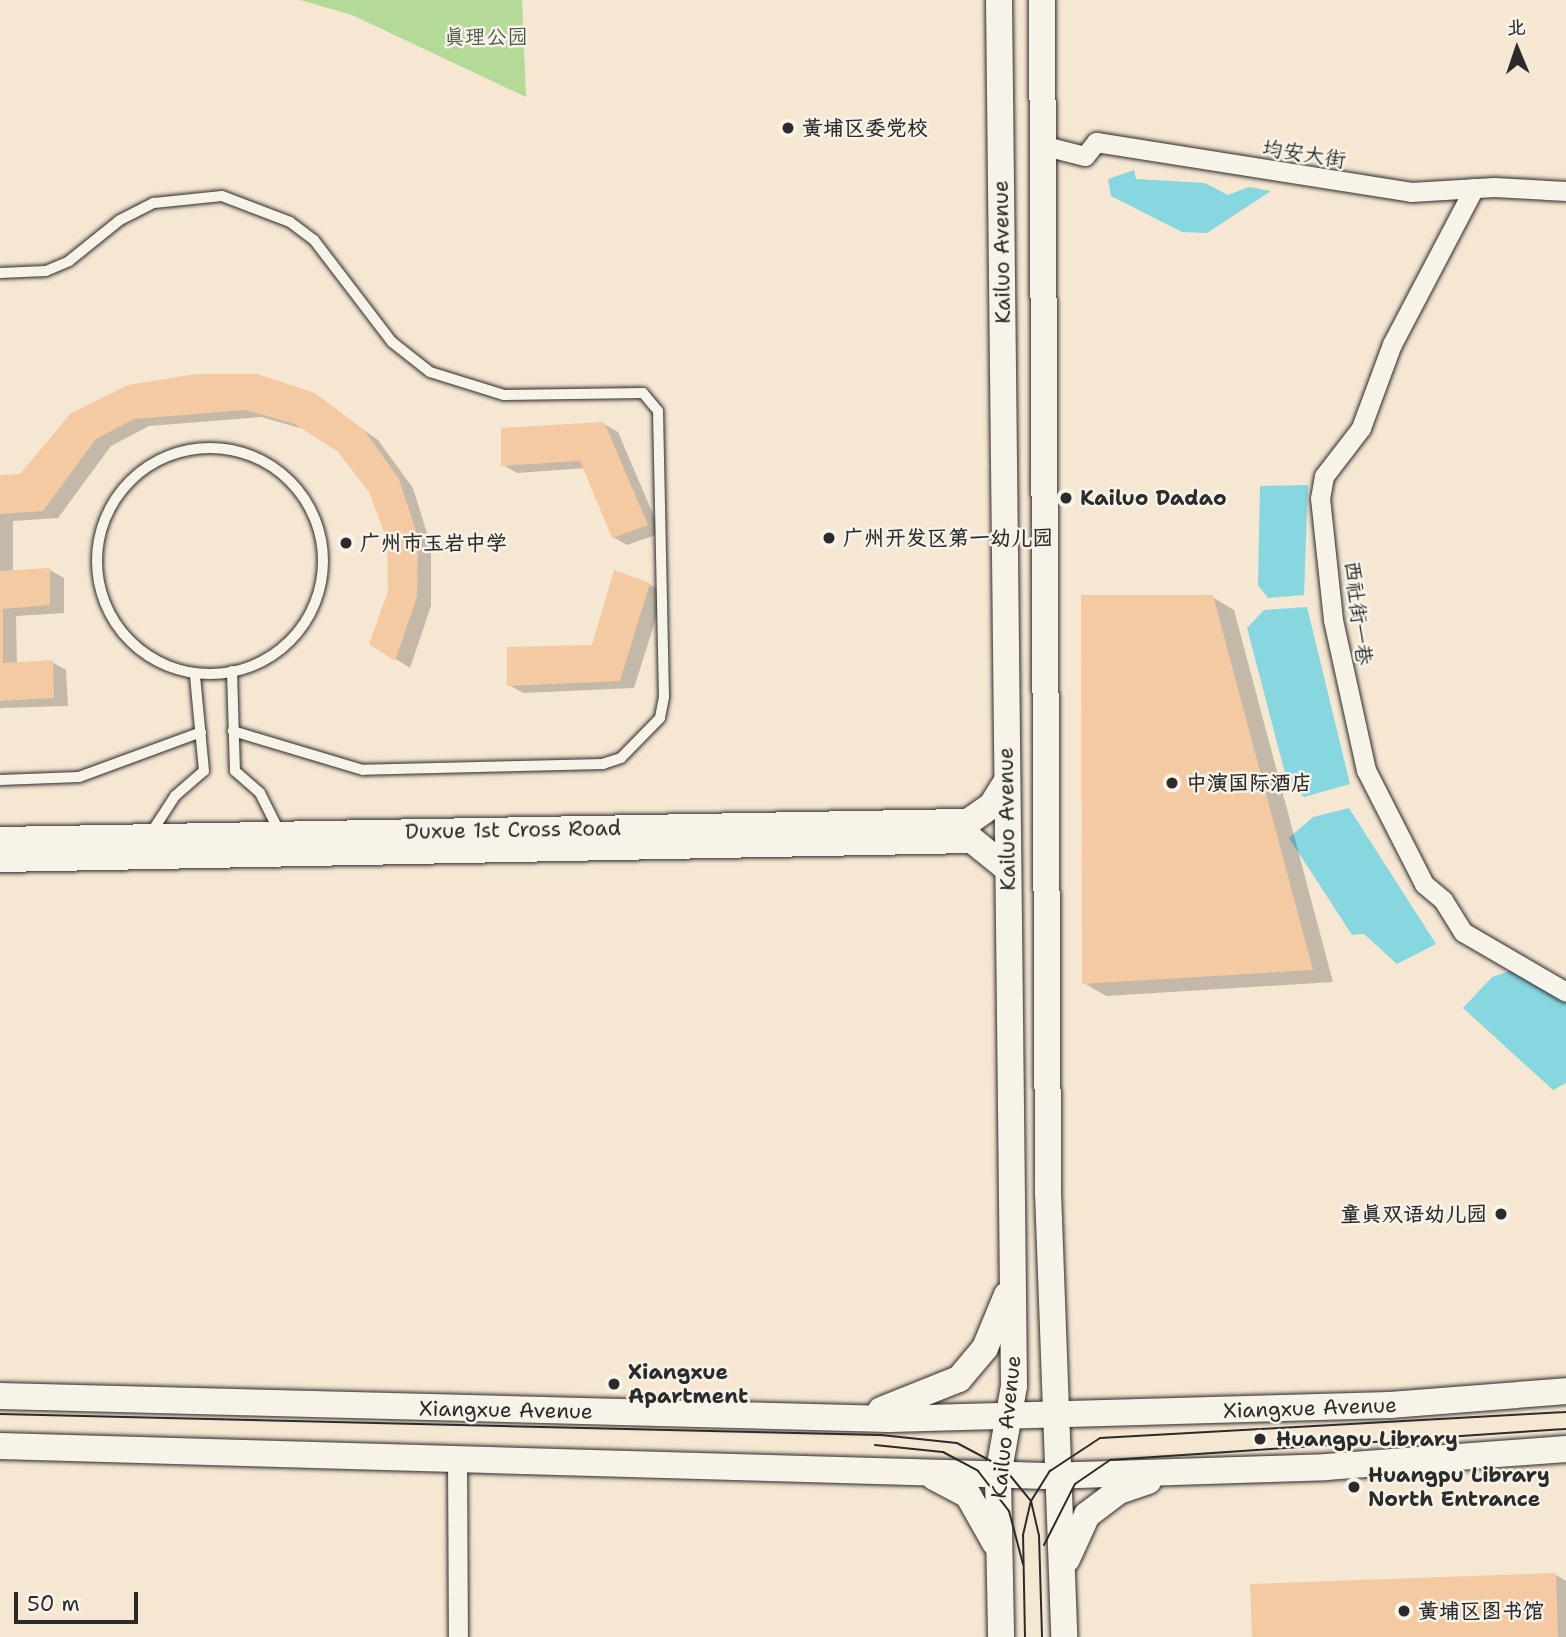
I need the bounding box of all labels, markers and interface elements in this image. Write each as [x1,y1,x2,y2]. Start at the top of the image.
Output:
north arrow [1482,14,1552,84]
text: 北 [1506,15,1526,40]
park label: 真理公园 [444,24,528,50]
place label: 黄埔区委党校 [802,115,928,141]
marker: 黄埔区委党校 [780,120,796,136]
street label: 均安大街 [1261,135,1347,173]
street label: Kailuo Avenue [988,180,1016,324]
place label: Kailuo Dadao [1080,485,1227,511]
marker: Kailuo Dadao [1058,490,1074,506]
place label: 广州开发区第一幼儿园 [843,525,1053,551]
place label: 广州市玉岩中学 [360,530,507,556]
marker: 广州开发区第一幼儿园 [821,530,837,546]
marker: 广州市玉岩中学 [338,535,354,551]
street label: 西社街一巷 [1339,559,1377,667]
street label: Kailuo Avenue [993,747,1021,891]
place label: 中演国际酒店 [1186,770,1312,796]
marker: 中演国际酒店 [1164,775,1180,791]
street label: Duxue 1st Cross Road [405,816,621,844]
place label: 童真双语幼儿园 [1340,1201,1487,1227]
marker: 童真双语幼儿园 [1493,1206,1509,1222]
street label: Kailuo Avenue [986,1354,1026,1500]
place label: Xiangxue Apartment [628,1359,748,1409]
marker: Xiangxue Apartment [606,1376,622,1392]
street label: Xiangxue Avenue [1223,1392,1397,1424]
street label: Xiangxue Avenue [419,1396,593,1424]
place label: Huangpu Library [1276,1426,1458,1452]
marker: Huangpu Library [1250,1429,1270,1449]
place label: Huangpu Library North Entrance [1368,1462,1550,1512]
marker: Huangpu Library North Entrance [1346,1479,1362,1495]
scale bar [18,1578,142,1622]
text: 50 m [27,1590,80,1618]
place label: 黄埔区图书馆 [1418,1598,1544,1624]
marker: 黄埔区图书馆 [1396,1603,1412,1619]

